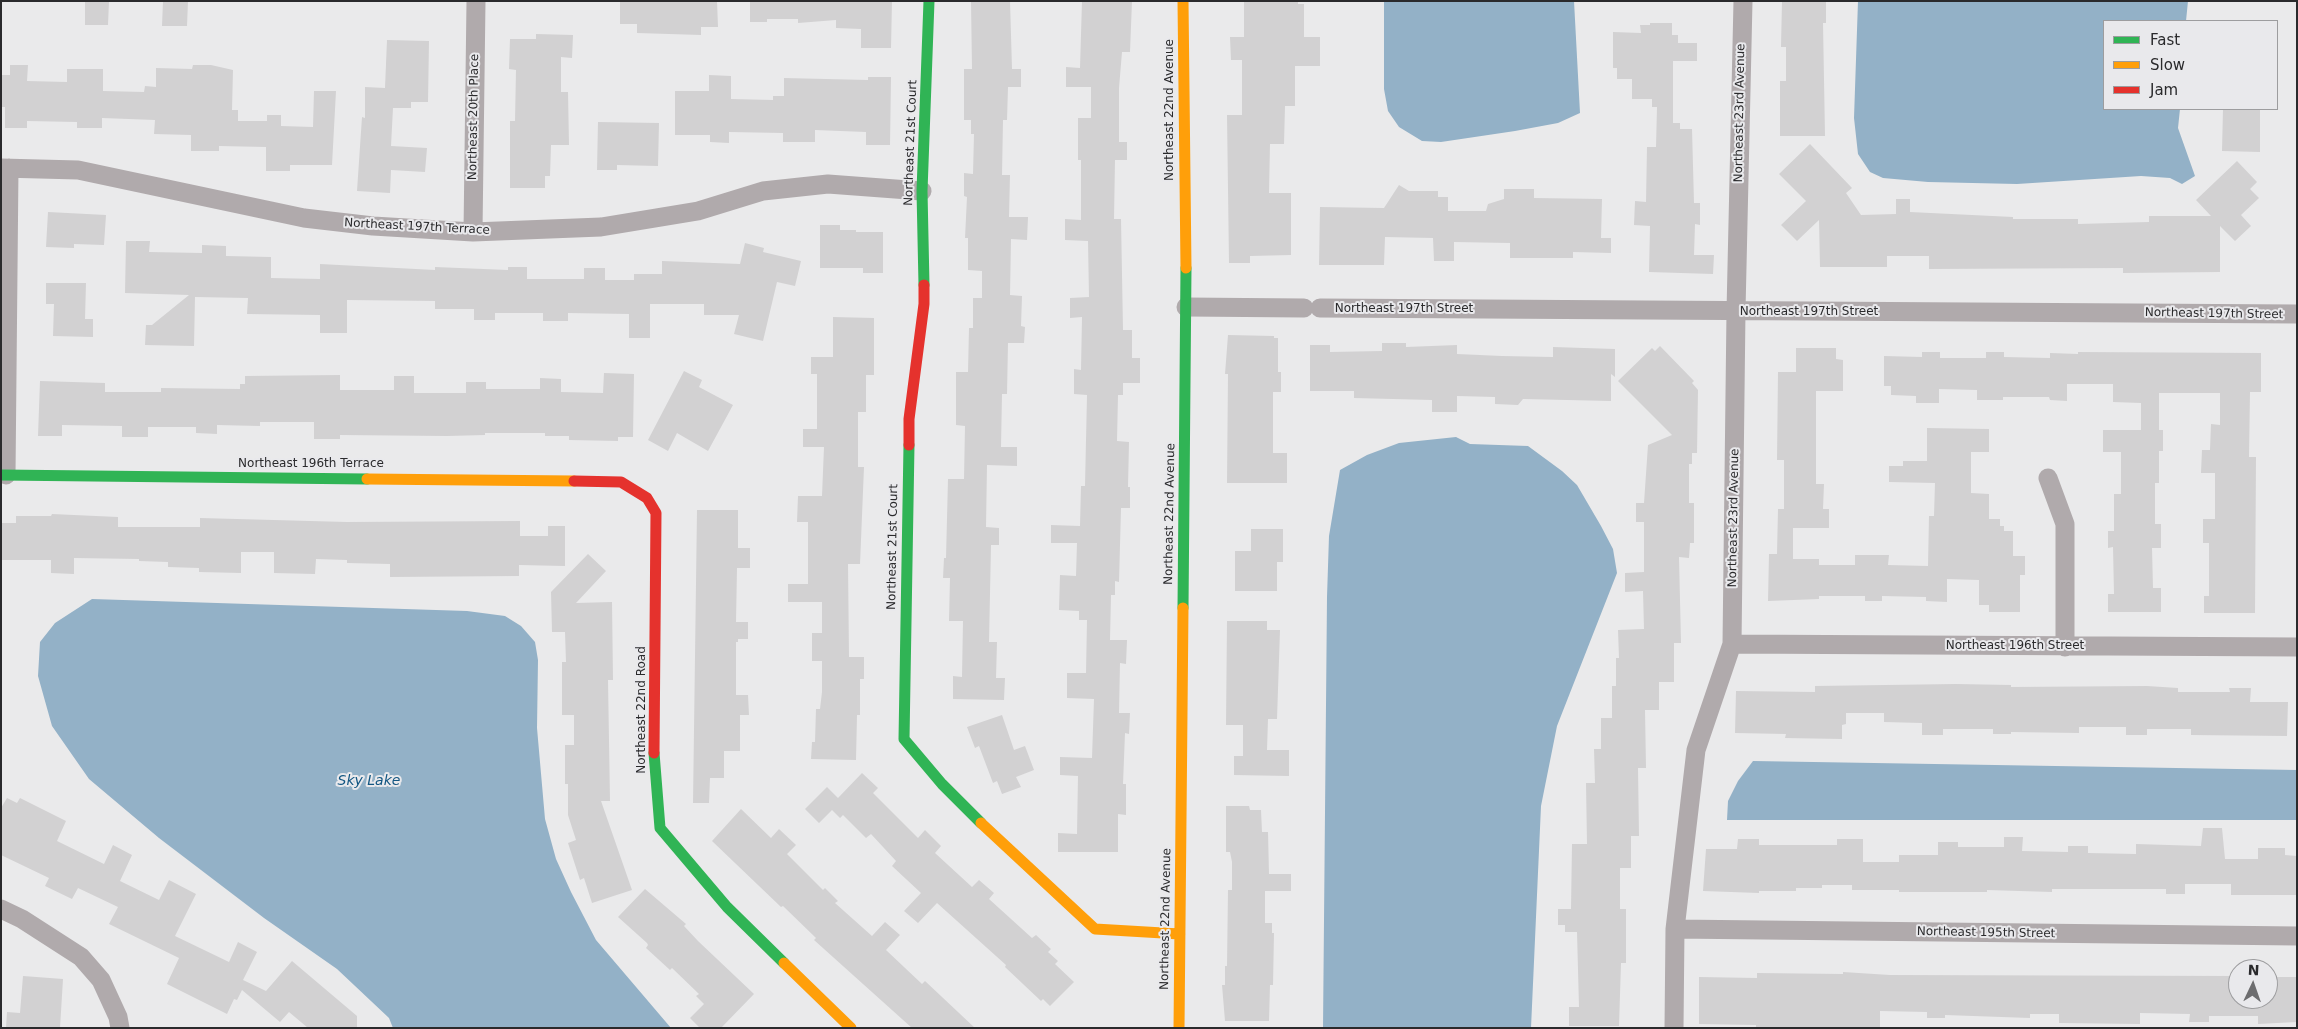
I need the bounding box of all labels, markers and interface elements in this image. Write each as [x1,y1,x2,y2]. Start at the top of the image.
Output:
legend [2103,20,2278,110]
text: Fast [2150,31,2180,49]
street label: Northeast 22nd Avenue [1163,39,1177,181]
street label: Northeast 23rd Avenue [1732,43,1748,183]
street label: Northeast 20th Place [466,54,482,180]
text: Slow [2150,56,2185,74]
street label: Northeast 21st Court [902,80,920,206]
text: Jam [2150,81,2178,99]
street label: Northeast 197th Terrace [344,216,490,238]
street label: Northeast 197th Street [1335,302,1473,316]
street label: Northeast 197th Street [1740,305,1878,319]
street label: Northeast 197th Street [2145,306,2283,322]
street label: Northeast 22nd Avenue [1162,443,1178,585]
street label: Northeast 23rd Avenue [1726,448,1742,588]
street label: Northeast 196th Terrace [238,457,384,471]
street label: Northeast 21st Court [885,484,901,610]
street label: Northeast 196th Street [1946,639,2084,653]
street label: Northeast 22nd Road [635,646,649,774]
water label: Sky Lake [338,773,400,789]
street label: Northeast 22nd Avenue [1158,848,1174,990]
street label: Northeast 195th Street [1917,925,2055,941]
north arrow [2228,959,2278,1009]
text: N [2247,962,2260,978]

